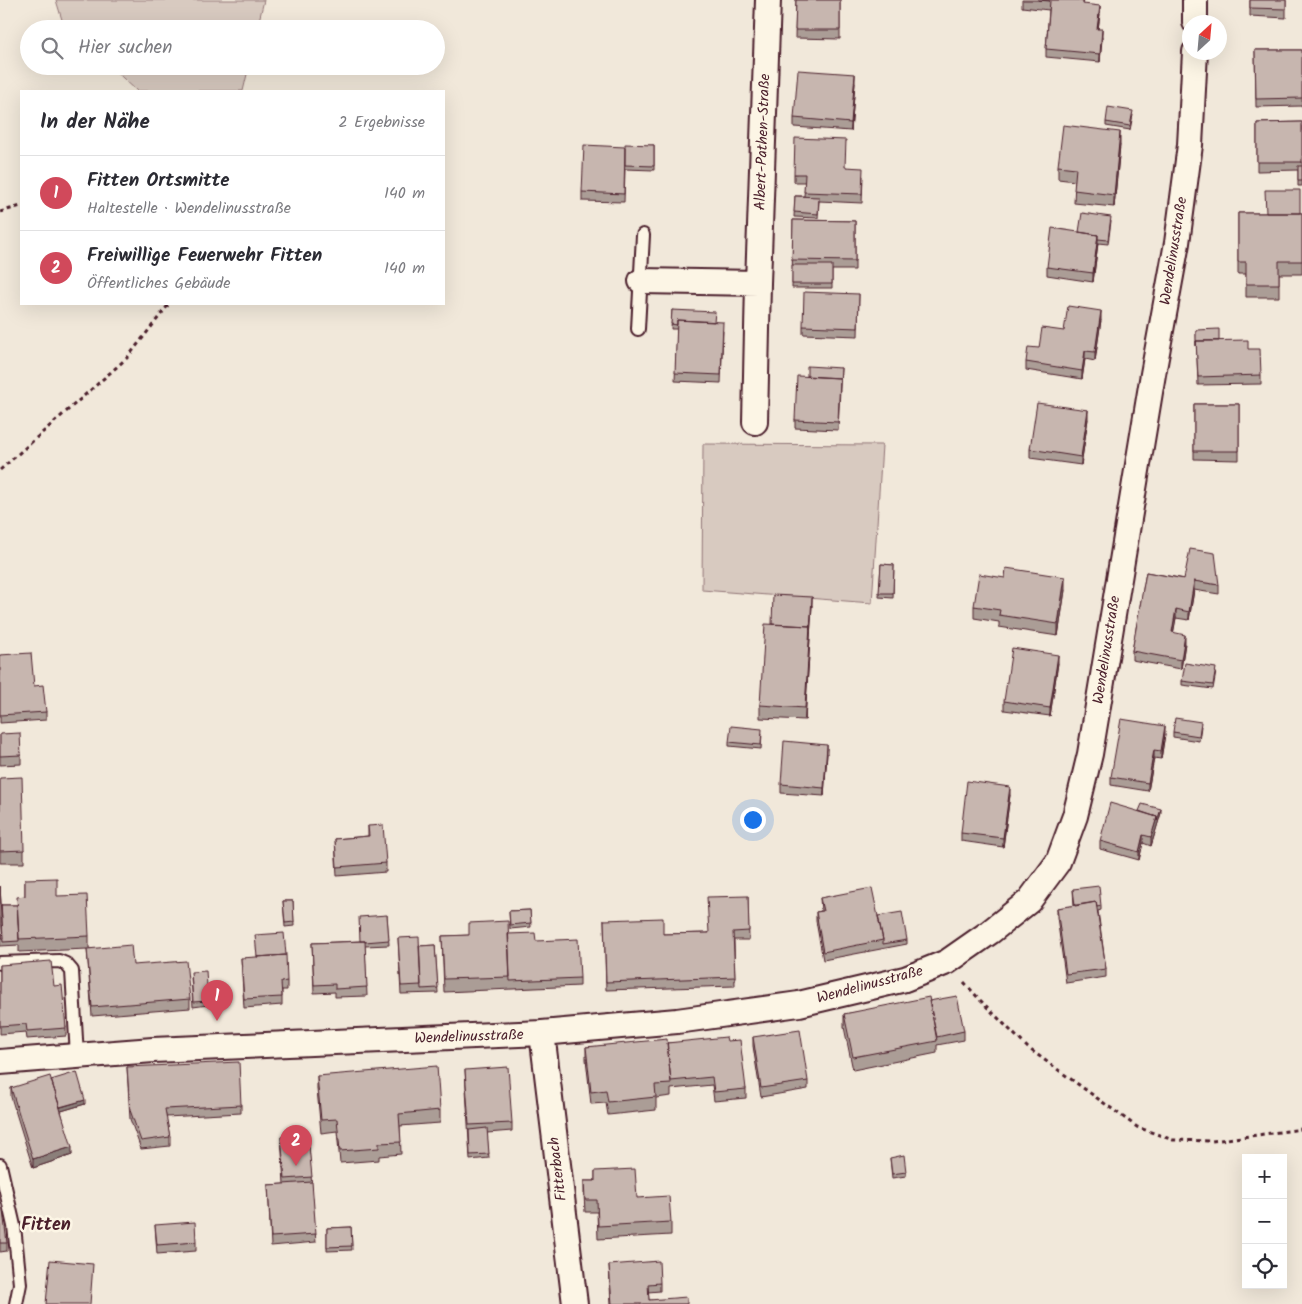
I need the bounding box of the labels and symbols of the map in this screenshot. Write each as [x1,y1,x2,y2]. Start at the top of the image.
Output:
north arrow [1182,15,1227,60]
street label: Albert-Pathen-Straße [749,73,777,211]
street label: Wendelinusstraße [1154,195,1194,307]
street label: Wendelinusstraße [1087,594,1127,706]
your location [740,807,766,833]
street label: Wendelinusstraße [814,959,926,1011]
pin: 1 [201,980,233,1021]
street label: Wendelinusstraße [414,1023,524,1051]
pin: 2 [280,1125,312,1166]
street label: Fitterbach [542,1136,574,1202]
district label: Fitten [21,1211,71,1240]

